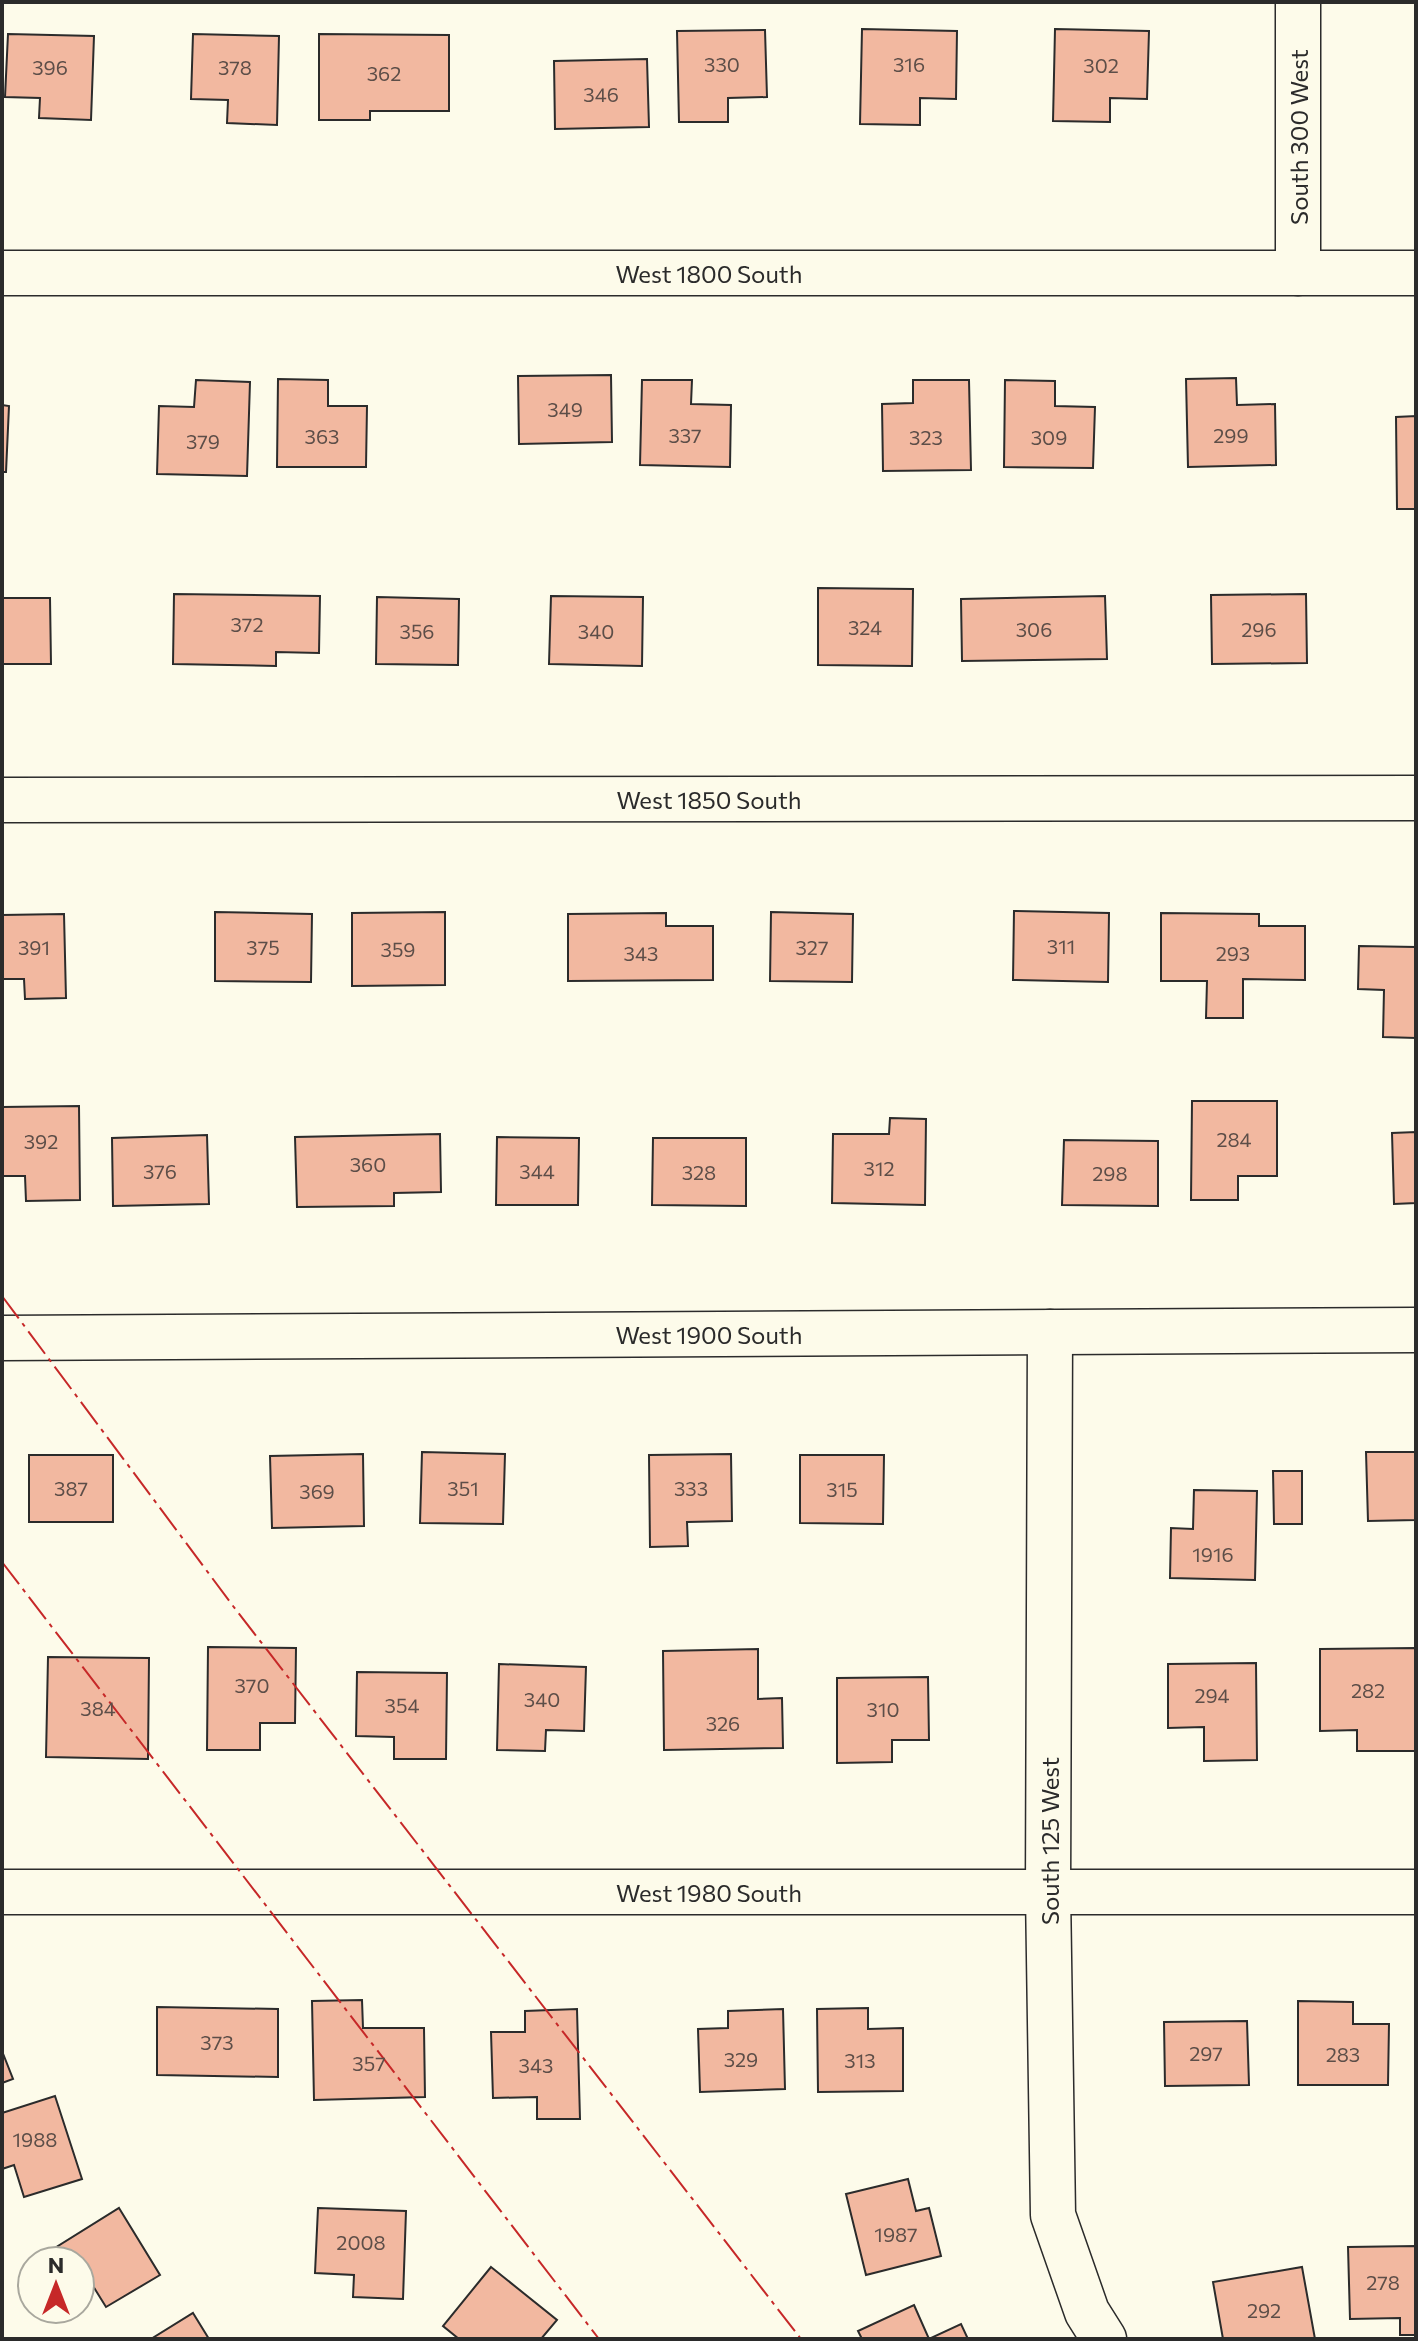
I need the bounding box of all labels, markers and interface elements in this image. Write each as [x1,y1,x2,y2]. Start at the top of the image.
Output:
street label: South 300 West [1284,49,1313,225]
house number: 330 [704,52,740,76]
house number: 316 [893,52,925,76]
house number: 302 [1083,53,1119,77]
house number: 396 [32,55,68,79]
house number: 378 [218,55,252,79]
house number: 362 [367,61,401,85]
house number: 346 [583,82,619,106]
street label: West 1800 South [616,259,802,288]
house number: 349 [547,397,583,421]
house number: 337 [668,423,702,447]
house number: 299 [1213,423,1249,447]
house number: 363 [305,424,339,448]
house number: 323 [909,425,943,449]
house number: 309 [1031,425,1067,449]
house number: 379 [186,429,220,453]
house number: 372 [231,612,263,636]
house number: 324 [848,615,882,639]
house number: 306 [1016,617,1052,641]
house number: 296 [1241,617,1277,641]
house number: 356 [399,619,435,643]
house number: 340 [578,619,614,643]
street label: West 1850 South [616,785,802,814]
house number: 311 [1047,934,1075,958]
house number: 391 [18,935,50,959]
house number: 375 [246,935,280,959]
house number: 327 [796,935,828,959]
house number: 359 [380,937,416,961]
house number: 343 [624,941,658,965]
house number: 293 [1216,941,1250,965]
house number: 284 [1216,1127,1252,1151]
house number: 392 [24,1129,58,1153]
house number: 360 [350,1152,386,1176]
house number: 312 [863,1156,895,1180]
house number: 376 [143,1159,177,1183]
house number: 344 [519,1159,555,1183]
house number: 328 [682,1160,716,1184]
house number: 298 [1092,1161,1128,1185]
street label: West 1900 South [616,1320,802,1349]
house number: 387 [54,1476,88,1500]
house number: 351 [447,1476,479,1500]
house number: 333 [674,1476,708,1500]
house number: 315 [826,1477,858,1501]
house number: 369 [299,1479,335,1503]
house number: 1916 [1192,1542,1234,1566]
house number: 370 [235,1673,269,1697]
house number: 282 [1351,1678,1385,1702]
house number: 294 [1194,1683,1230,1707]
house number: 340 [524,1687,560,1711]
house number: 354 [385,1693,419,1717]
house number: 384 [80,1696,116,1720]
house number: 310 [866,1697,900,1721]
house number: 326 [706,1711,740,1735]
street label: South 125 West [1035,1757,1064,1925]
street label: West 1980 South [616,1878,802,1907]
house number: 373 [200,2030,234,2054]
house number: 297 [1189,2041,1223,2065]
house number: 283 [1326,2042,1360,2066]
house number: 329 [724,2047,758,2071]
house number: 313 [844,2048,876,2072]
house number: 357 [352,2051,386,2075]
house number: 343 [519,2053,553,2077]
house number: 1988 [13,2127,57,2151]
house number: 1987 [874,2222,918,2246]
house number: 2008 [336,2230,386,2254]
north arrow [16,2245,96,2325]
text: N [48,2251,64,2278]
house number: 278 [1366,2270,1400,2294]
house number: 292 [1247,2298,1281,2322]

